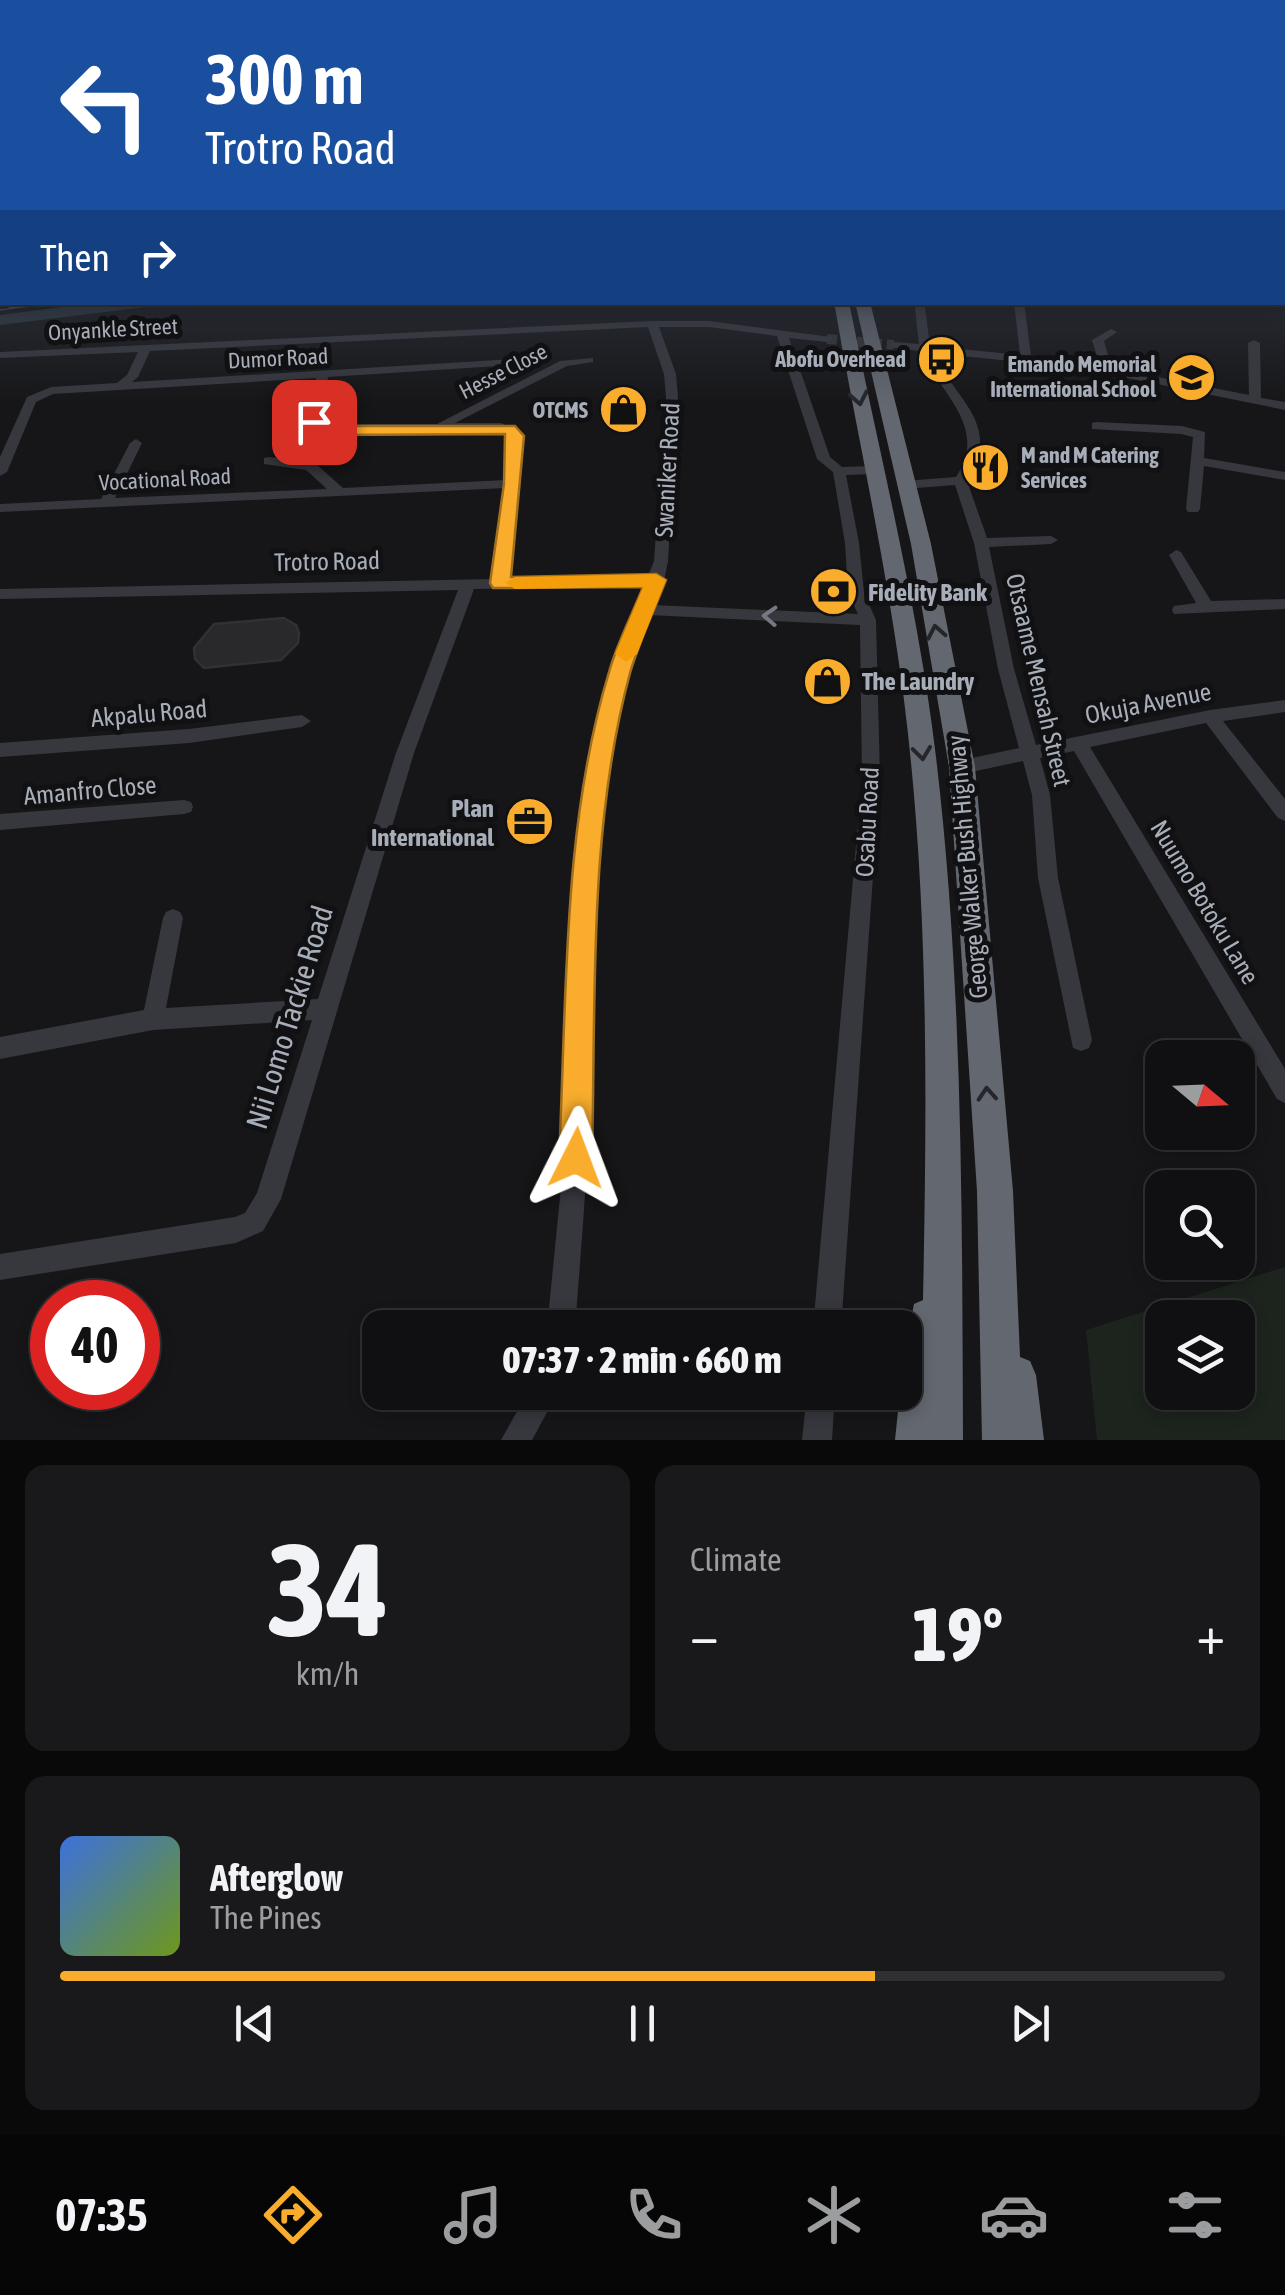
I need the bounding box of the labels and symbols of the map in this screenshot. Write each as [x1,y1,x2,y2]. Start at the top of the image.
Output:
street label: Onyankle Street [47,313,179,345]
bus stop icon: Abofu Overhead [915,333,967,385]
street label: Hesse Close [455,338,551,404]
street label: Dumor Road [227,342,329,374]
place label: Abofu Overhead [774,346,906,372]
place label: Emando Memorial International School [990,351,1157,402]
school or university icon: Emando Memorial International School [1165,351,1217,403]
pin [272,380,357,465]
shop icon: OTCMS [597,384,649,436]
one-way arrow [848,390,869,407]
place label: OTCMS [532,397,588,423]
street label: Swaniker Road [649,402,685,538]
restaurant icon: M and M Catering Services [960,442,1012,494]
place label: M and M Catering Services [1021,442,1159,493]
street label: Vocational Road [98,463,232,495]
street label: Trotro Road [274,546,380,576]
bank icon: Fidelity Bank [807,566,859,618]
street label: Otsaame Mensah Street [1001,571,1077,789]
place label: Fidelity Bank [868,578,988,606]
one-way arrow [762,606,778,627]
one-way arrow [926,624,947,640]
shop icon: The Laundry [801,655,853,707]
place label: The Laundry [862,667,975,695]
street label: Okuja Avenue [1083,677,1213,729]
street label: Akpalu Road [90,694,208,732]
street label: George Walker Bush Highway [942,734,992,1000]
one-way arrow [911,745,932,761]
street label: Osabu Road [850,766,884,878]
street label: Amanfro Close [23,770,157,810]
place label: Plan International [371,794,494,851]
office icon: Plan International [503,796,555,848]
street label: Nuumo Botoku Lane [1145,815,1265,989]
street label: Nii Lomo Tackie Road [239,901,339,1133]
north arrow [1145,1040,1255,1150]
one-way arrow [977,1085,999,1101]
position arrow [524,1106,628,1210]
speed limit sign: 40 [30,1280,160,1410]

